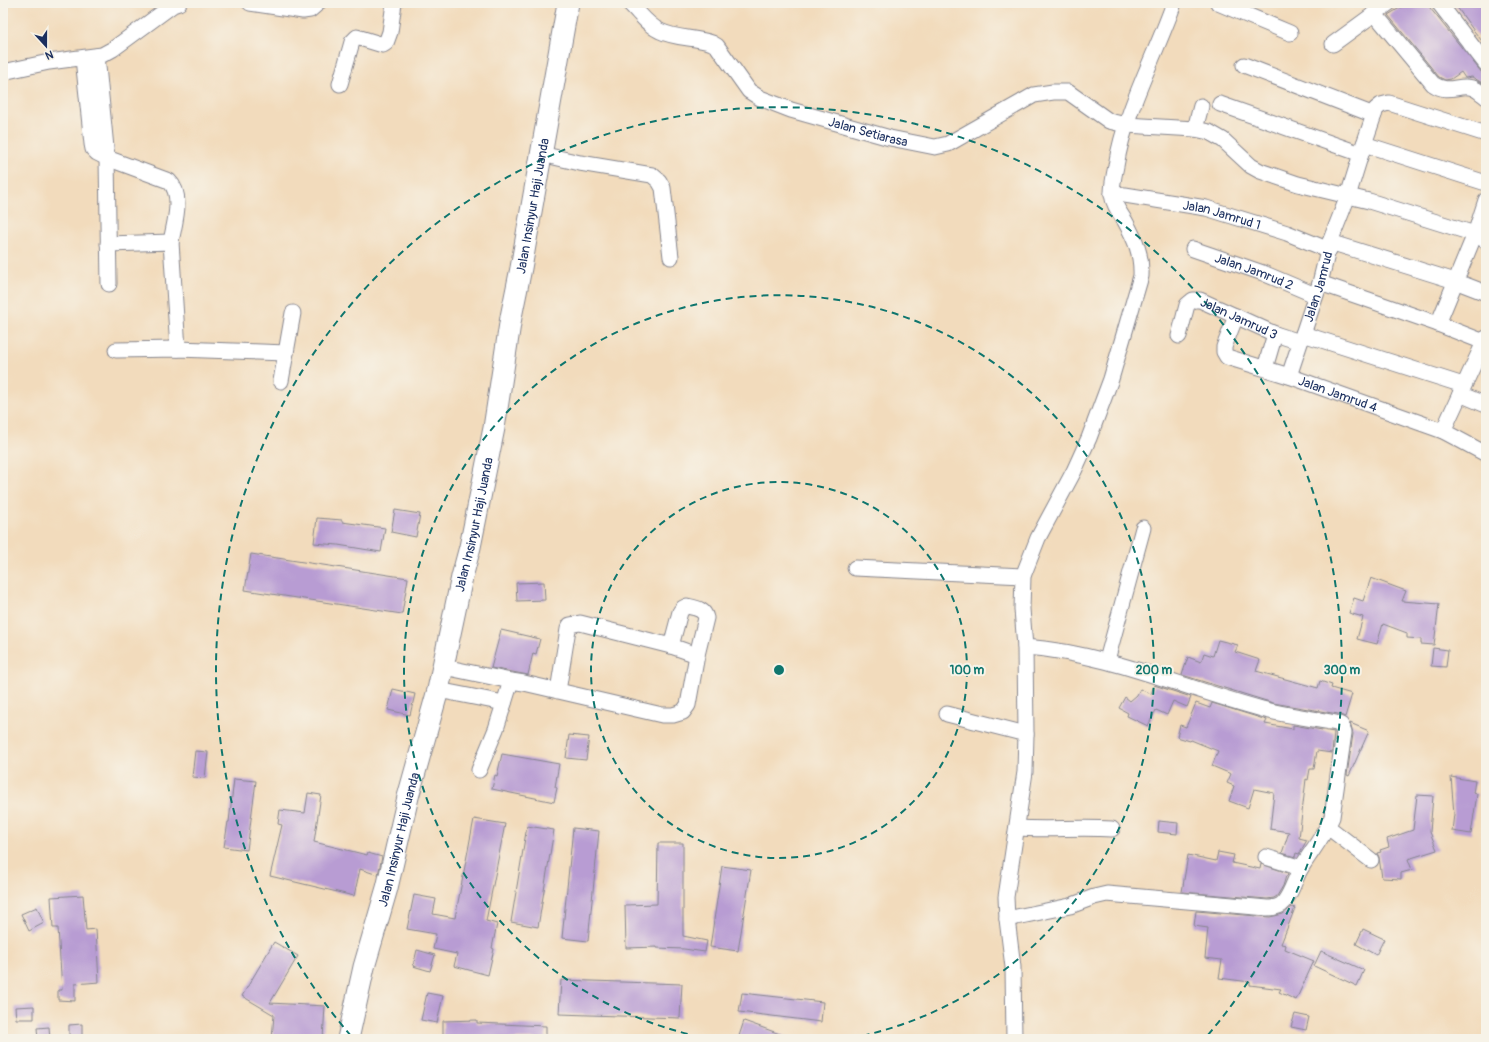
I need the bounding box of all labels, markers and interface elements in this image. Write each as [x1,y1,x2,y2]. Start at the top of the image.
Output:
north arrow [26,26,66,66]
text: N [43,47,55,62]
street label: Jalan Setiarasa [826,114,909,150]
street label: Jalan Insinyur Haji Juanda [513,137,553,275]
street label: Jalan Jamrud 1 [1182,197,1263,233]
street label: Jalan Jamrud 2 [1212,250,1296,294]
street label: Jalan Jamrud [1301,250,1336,324]
street label: Jalan Jamrud 3 [1198,294,1280,343]
street label: Jalan Jamrud 4 [1296,373,1380,416]
street label: Jalan Insinyur Haji Juanda [452,456,497,593]
centre of rings [772,663,786,677]
text: 100 m [950,663,985,678]
text: 200 m [1136,663,1173,678]
text: 300 m [1324,663,1361,678]
street label: Jalan Insinyur Haji Juanda [375,771,423,908]

